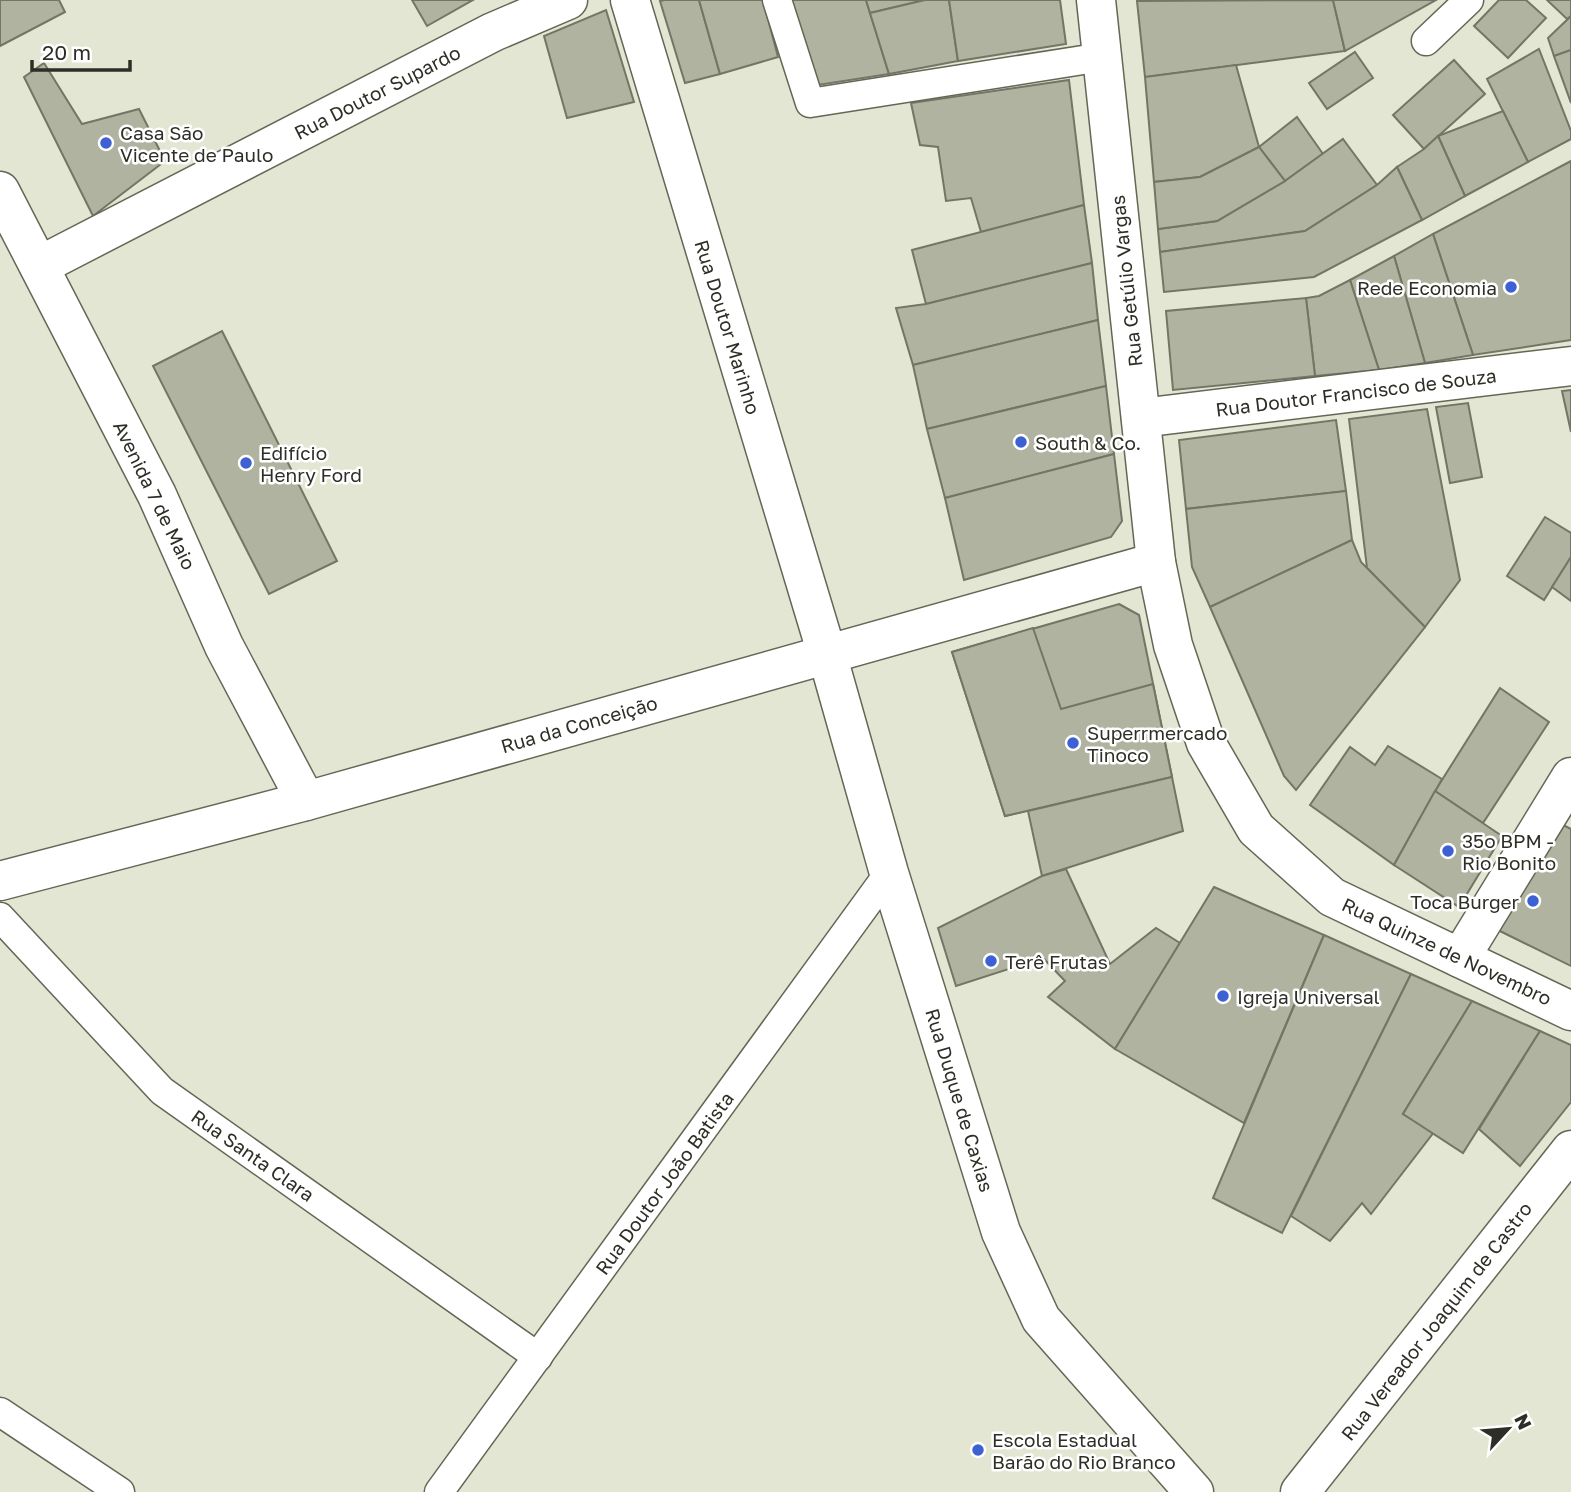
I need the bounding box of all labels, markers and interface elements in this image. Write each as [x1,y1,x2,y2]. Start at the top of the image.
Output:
scale bar [32,28,130,72]
text: 20 m [42,39,91,65]
street label: Rua Doutor Supardo [290,40,464,144]
place label: Casa São Vicente de Paulo [120,121,273,166]
marker: Casa São Vicente de Paulo [98,135,114,151]
street label: Rua Getúlio Vargas [1106,194,1146,368]
street label: Rua Doutor Marinho [691,237,765,417]
place label: Rede Economia [1357,276,1497,299]
marker: Rede Economia [1503,279,1519,295]
street label: Rua Doutor Francisco de Souza [1214,363,1498,421]
street label: Avenida 7 de Maio [109,417,201,573]
place label: South & Co. [1035,431,1141,454]
marker: South & Co. [1013,434,1029,450]
place label: Edifício Henry Ford [260,441,362,486]
marker: Edifício Henry Ford [238,455,254,471]
street label: Rua da Conceição [498,691,660,757]
place label: Superrmercado Tinoco [1087,721,1227,766]
marker: Superrmercado Tinoco [1065,735,1081,751]
place label: 35o BPM - Rio Bonito [1462,829,1556,874]
marker: 35o BPM - Rio Bonito [1440,843,1456,859]
place label: Toca Burger [1410,890,1520,913]
street label: Rua Quinze de Novembro [1339,892,1555,1010]
marker: Toca Burger [1525,893,1541,909]
place label: Terê Frutas [1005,950,1108,973]
marker: Terê Frutas [983,953,999,969]
place label: Igreja Universal [1237,985,1380,1008]
marker: Igreja Universal [1215,988,1231,1004]
street label: Rua Duque de Caxias [921,1005,999,1195]
street label: Rua Doutor João Batista [590,1087,738,1279]
street label: Rua Santa Clara [187,1104,319,1206]
street label: Rua Vereador Joaquim de Castro [1336,1197,1536,1445]
north arrow [1473,1394,1543,1464]
text: N [1510,1410,1537,1433]
place label: Escola Estadual Barão do Rio Branco [992,1428,1176,1473]
marker: Escola Estadual Barão do Rio Branco [970,1442,986,1458]

